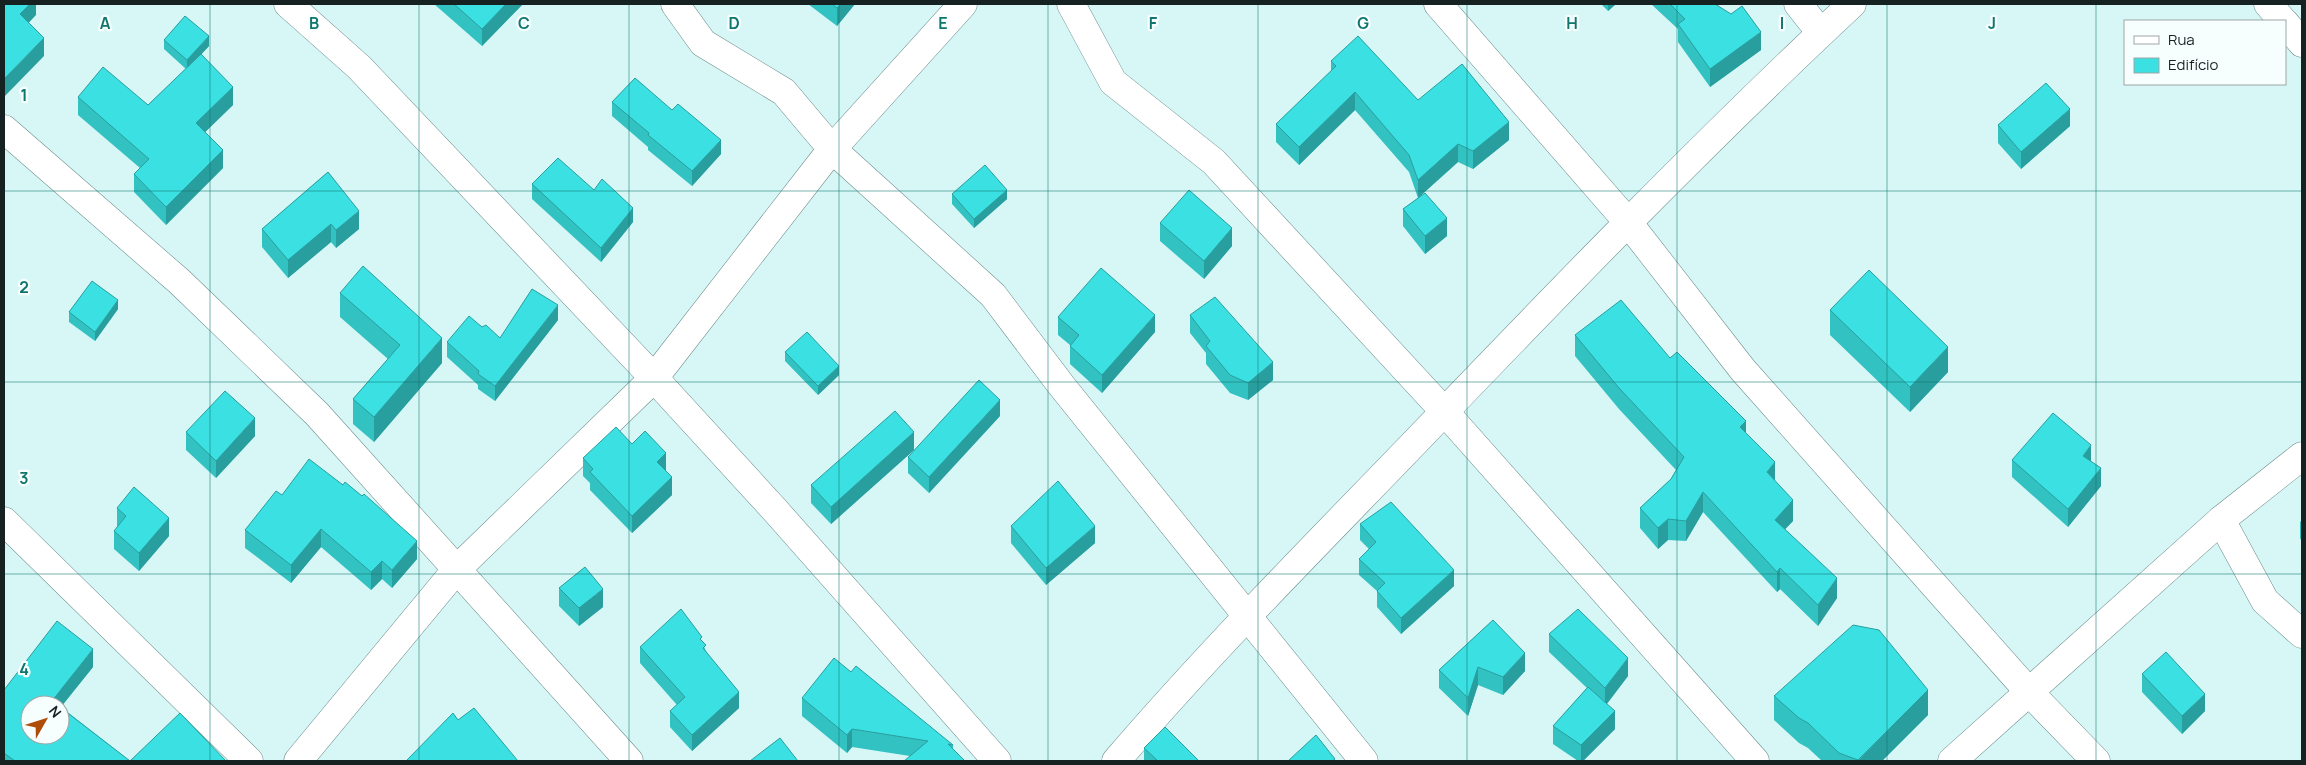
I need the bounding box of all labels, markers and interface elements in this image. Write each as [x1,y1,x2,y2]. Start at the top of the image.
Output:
text: A [100,12,111,34]
text: B [309,12,319,34]
text: C [518,12,530,34]
text: D [728,12,740,34]
text: E [938,12,948,34]
text: F [1149,12,1158,34]
text: G [1357,12,1369,34]
text: H [1566,12,1578,34]
text: I [1780,12,1784,34]
text: J [1988,12,1996,34]
legend [2124,20,2286,85]
text: Rua [2168,29,2195,50]
text: Edifício [2168,54,2219,75]
text: 1 [20,84,28,106]
text: 2 [19,276,29,298]
text: 3 [19,467,29,489]
text: 4 [19,658,29,680]
north arrow [20,695,70,745]
text: N [45,702,66,721]

